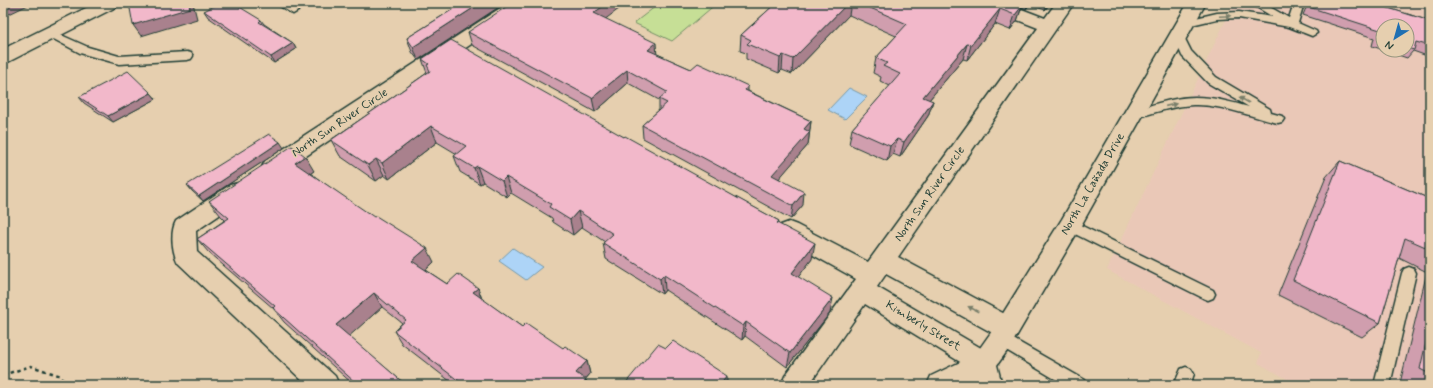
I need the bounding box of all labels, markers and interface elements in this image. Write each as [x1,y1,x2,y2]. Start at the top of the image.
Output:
one-way arrow [1219,13,1232,19]
north arrow [1375,18,1415,58]
text: N [1382,37,1397,53]
street label: North Sun River Circle [289,85,391,161]
one-way arrow [1239,96,1250,103]
one-way arrow [1165,101,1177,107]
street label: North La Cañada Drive [1057,130,1129,238]
street label: North Sun River Circle [891,143,969,245]
street label: Kimberly Street [882,297,964,355]
one-way arrow [967,306,979,313]

